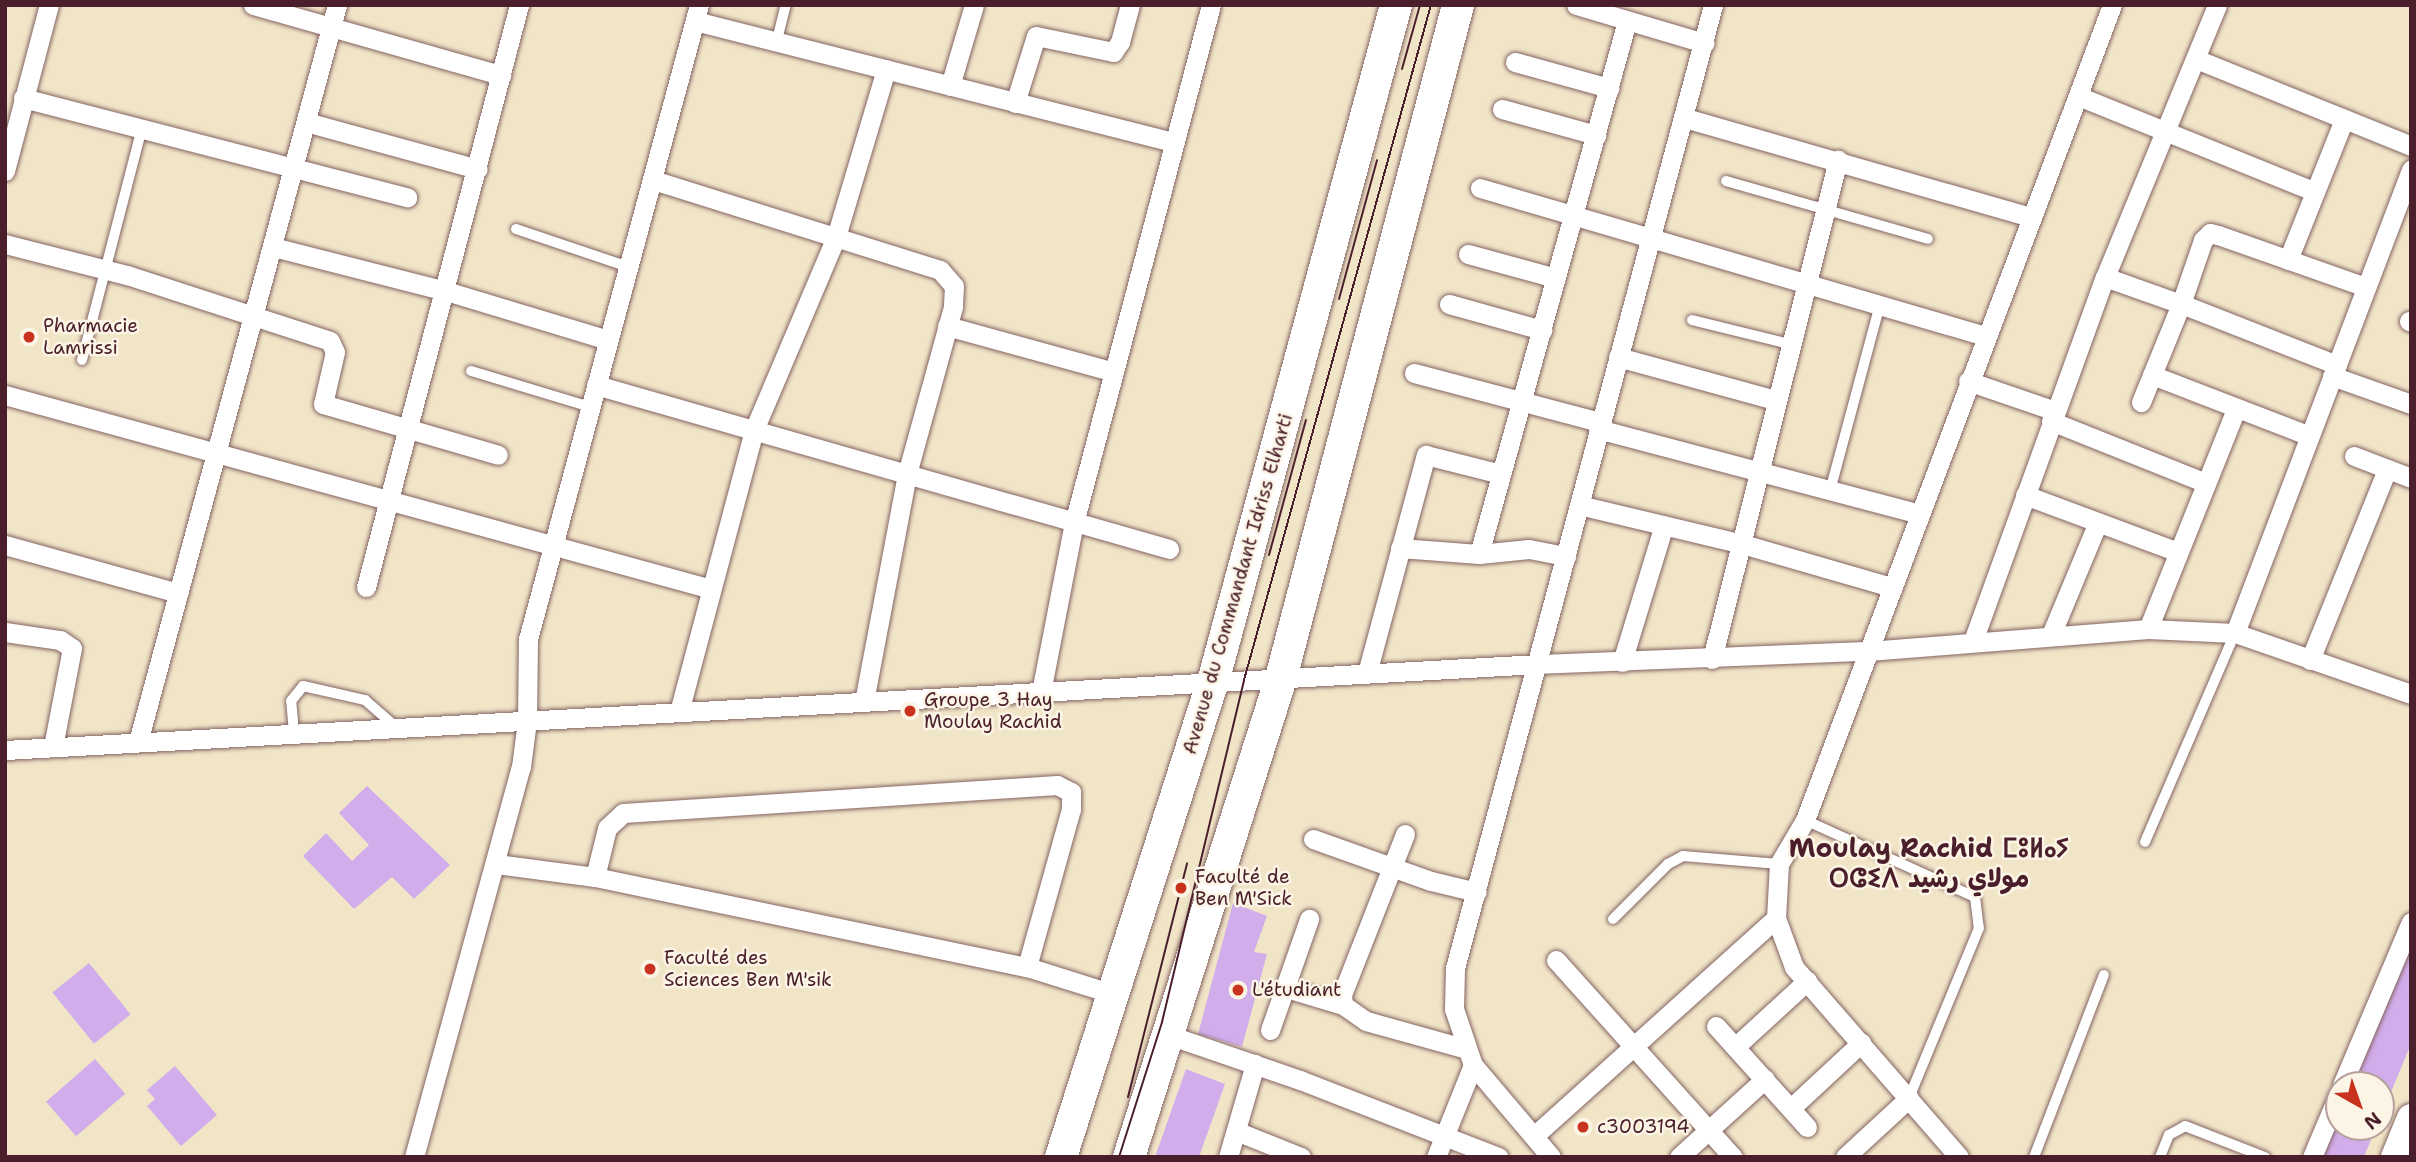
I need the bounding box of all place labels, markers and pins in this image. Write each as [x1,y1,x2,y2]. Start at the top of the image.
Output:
place label: Pharmacie Lamrissi [43,315,138,359]
marker: Pharmacie Lamrissi [21,329,37,345]
place label: Groupe 3 Hay Moulay Rachid [924,689,1062,733]
marker: Groupe 3 Hay Moulay Rachid [902,703,918,719]
place label: Faculté de Ben M'Sick [1195,866,1292,910]
marker: Faculté de Ben M'Sick [1173,880,1189,896]
place label: Faculté des Sciences Ben M'sik [664,947,832,991]
marker: Faculté des Sciences Ben M'sik [642,961,658,977]
place label: L'étudiant [1252,979,1341,1001]
marker: L'étudiant [1230,982,1246,998]
place label: c3003194 [1597,1116,1690,1138]
marker: c3003194 [1575,1119,1591,1135]

